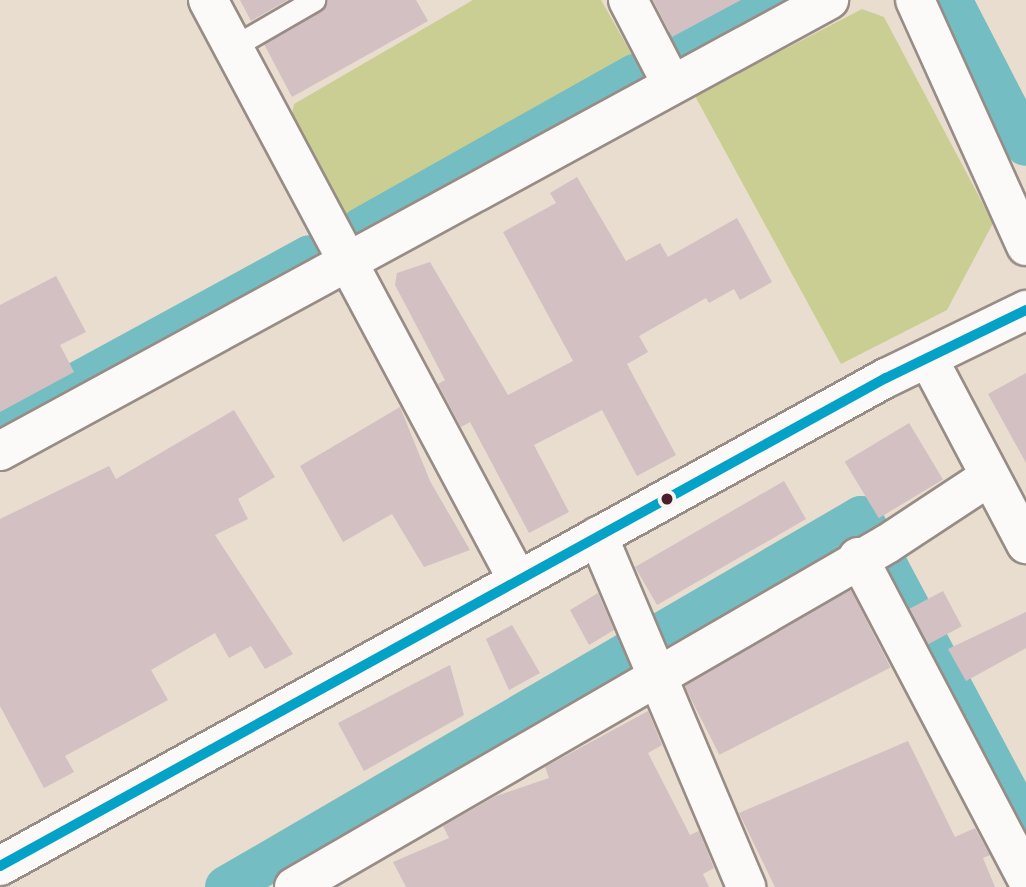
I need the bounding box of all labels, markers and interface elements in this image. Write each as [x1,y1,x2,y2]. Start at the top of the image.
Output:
unlabelled marker [660,492,674,506]

